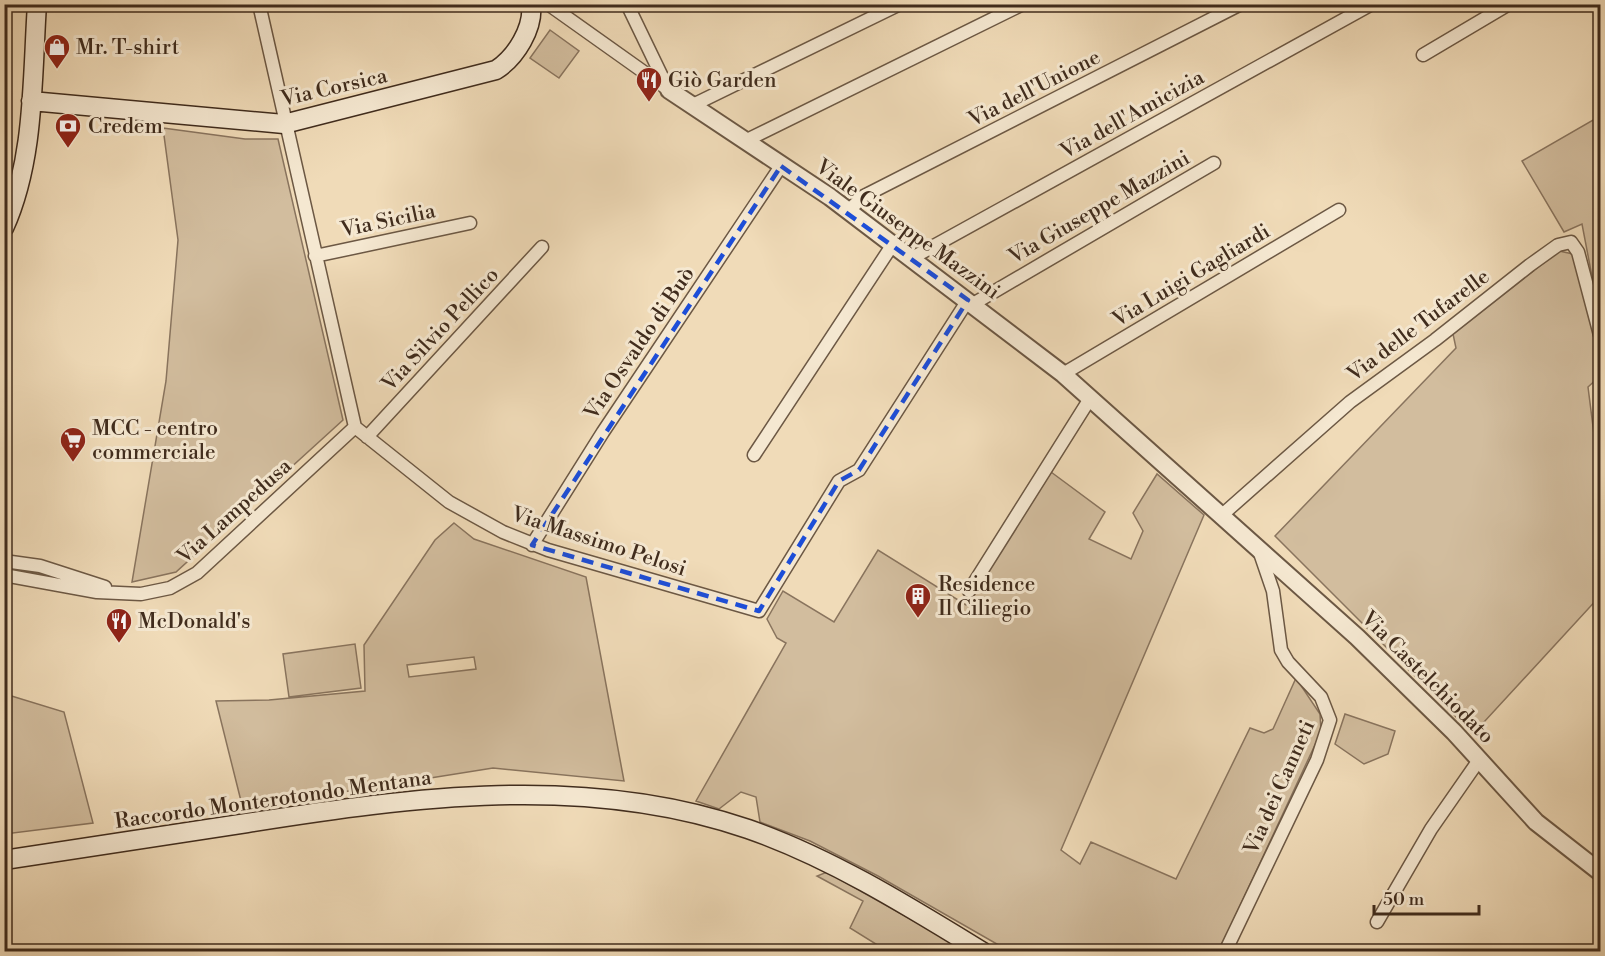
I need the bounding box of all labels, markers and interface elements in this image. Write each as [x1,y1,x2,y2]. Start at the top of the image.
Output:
shop icon: Mr. T-shirt [42,32,72,70]
place label: Mr. T-shirt [76,35,180,61]
street label: Via dell'Unione [963,44,1105,134]
street label: Via Corsica [278,63,390,113]
street label: Via dell'Amicizia [1055,64,1209,166]
restaurant icon: Giò Garden [634,65,664,103]
place label: Giò Garden [668,68,777,94]
bank icon: Credem [53,111,83,149]
place label: Credem [88,114,163,140]
street label: Via Giuseppe Mazzini [1003,145,1195,271]
street label: Viale Giuseppe Mazzini [809,154,1005,306]
street label: Via Sicilia [338,198,438,244]
street label: Via Luigi Gagliardi [1107,219,1275,334]
street label: Via Silvio Pellico [376,262,505,398]
street label: Via Osvaldo di Buò [579,262,701,426]
street label: Via delle Tufarelle [1342,264,1495,388]
place label: MCC - centro commerciale [92,416,218,466]
supermarket icon: MCC - centro commerciale [58,425,88,463]
street label: Via Lampedusa [171,453,298,571]
street label: Via Massimo Pelosi [507,501,690,583]
place label: Residence Il Ciliegio [938,572,1035,622]
building icon: Residence Il Ciliegio [903,581,933,619]
street label: Via Castelchiodato [1355,605,1499,750]
restaurant icon: McDonald's [104,606,134,644]
place label: McDonald's [138,609,250,635]
street label: Via dei Canneti [1238,716,1321,860]
street label: Raccordo Monterotondo Mentana [113,765,434,835]
scale bar [1374,878,1479,916]
text: 50 m [1383,888,1425,911]

